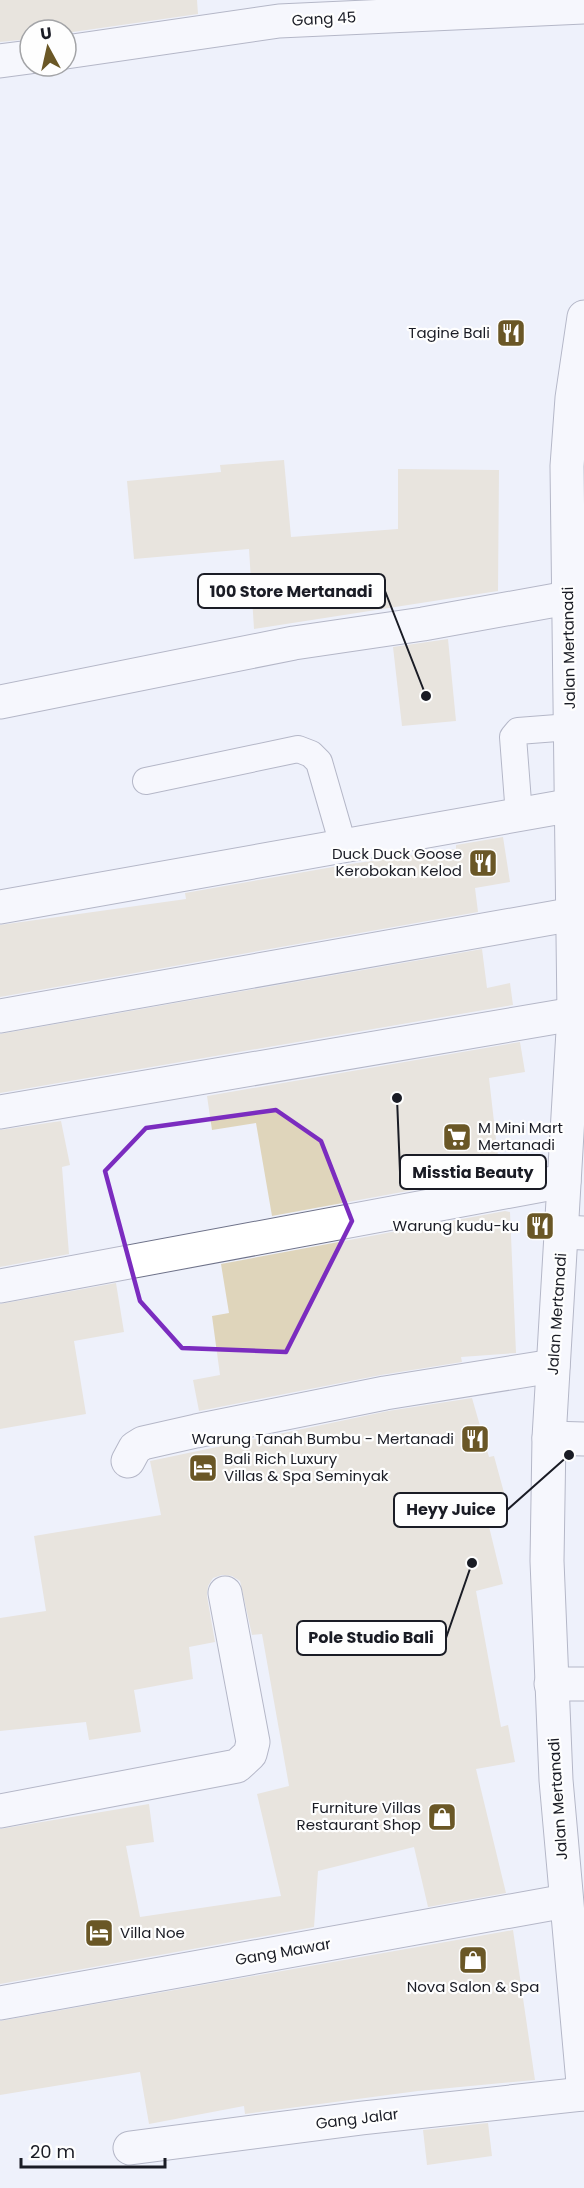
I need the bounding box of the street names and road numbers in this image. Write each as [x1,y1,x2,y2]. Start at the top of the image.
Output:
street label: Gang 45 [291,6,357,31]
street label: Jalan Mertanadi [557,587,580,709]
street label: Jalan Mertanadi [542,1252,571,1376]
street label: Jalan Mertanadi [543,1737,572,1861]
street label: Gang Mawar [233,1933,333,1970]
street label: Gang Jalar [314,2103,400,2134]

